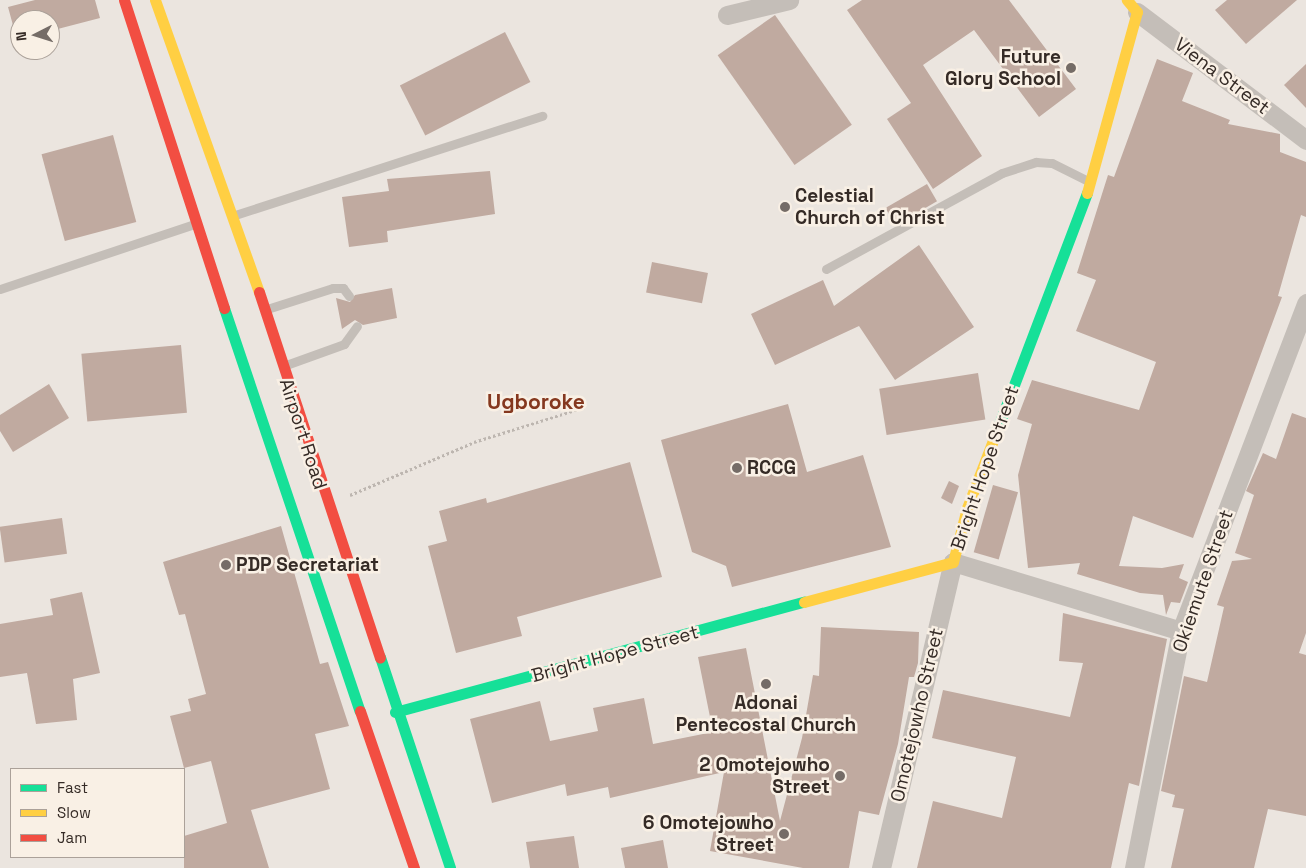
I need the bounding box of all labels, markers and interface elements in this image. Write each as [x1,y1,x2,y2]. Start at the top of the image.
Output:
north arrow [10,10,60,60]
text: N [12,31,30,42]
street label: Viena Street [1170,33,1274,119]
place label: Future Glory School [945,46,1061,90]
marker: Future Glory School [1065,62,1077,74]
place label: Celestial Church of Christ [795,185,945,229]
marker: Celestial Church of Christ [779,201,791,213]
street label: Airport Road [274,376,332,492]
street label: Bright Hope Street [946,383,1024,553]
district label: Ugboroke [487,389,585,415]
place label: RCCG [747,457,796,479]
marker: RCCG [731,462,743,474]
street label: Okiemute Street [1168,507,1238,655]
place label: PDP Secretariat [236,554,379,576]
marker: PDP Secretariat [220,559,232,571]
street label: Bright Hope Street [529,621,701,687]
street label: Omotejowho Street [886,626,948,804]
marker: Adonai Pentecostal Church [760,678,772,690]
place label: Adonai Pentecostal Church [676,692,856,736]
place label: 2 Omotejowho Street [699,754,830,798]
legend [10,768,185,858]
marker: 2 Omotejowho Street [834,770,846,782]
text: Fast [57,778,88,797]
text: Slow [57,803,91,822]
place label: 6 Omotejowho Street [643,812,774,856]
text: Jam [57,828,87,847]
marker: 6 Omotejowho Street [778,828,790,840]

